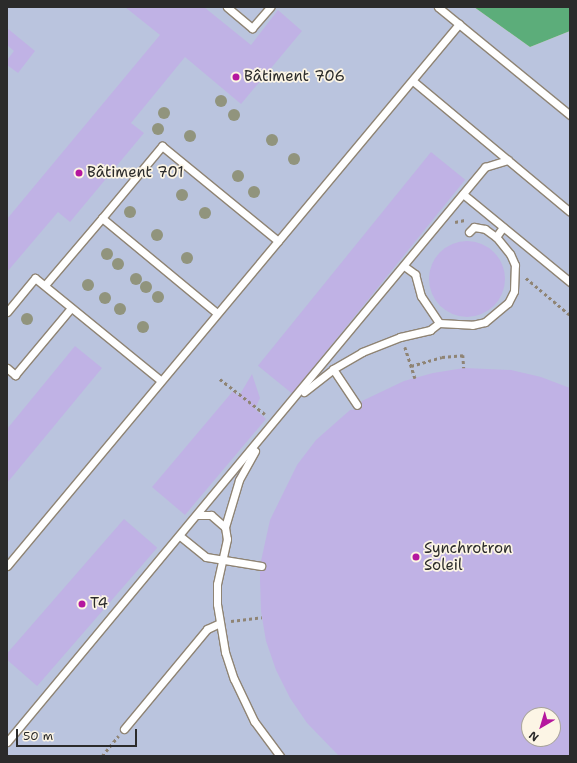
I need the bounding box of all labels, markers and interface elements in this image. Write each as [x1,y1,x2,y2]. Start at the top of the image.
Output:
place label: Bâtiment 706 [244,68,345,86]
marker: Bâtiment 706 [231,72,241,82]
place label: Bâtiment 701 [87,164,184,182]
marker: Bâtiment 701 [74,168,84,178]
place label: Synchrotron Soleil [424,539,512,574]
marker: Synchrotron Soleil [411,552,421,562]
place label: T4 [90,595,108,613]
marker: T4 [77,599,87,609]
north arrow [521,707,561,747]
scale bar [18,721,139,747]
text: N [526,727,542,745]
text: 50 m [23,728,53,744]

